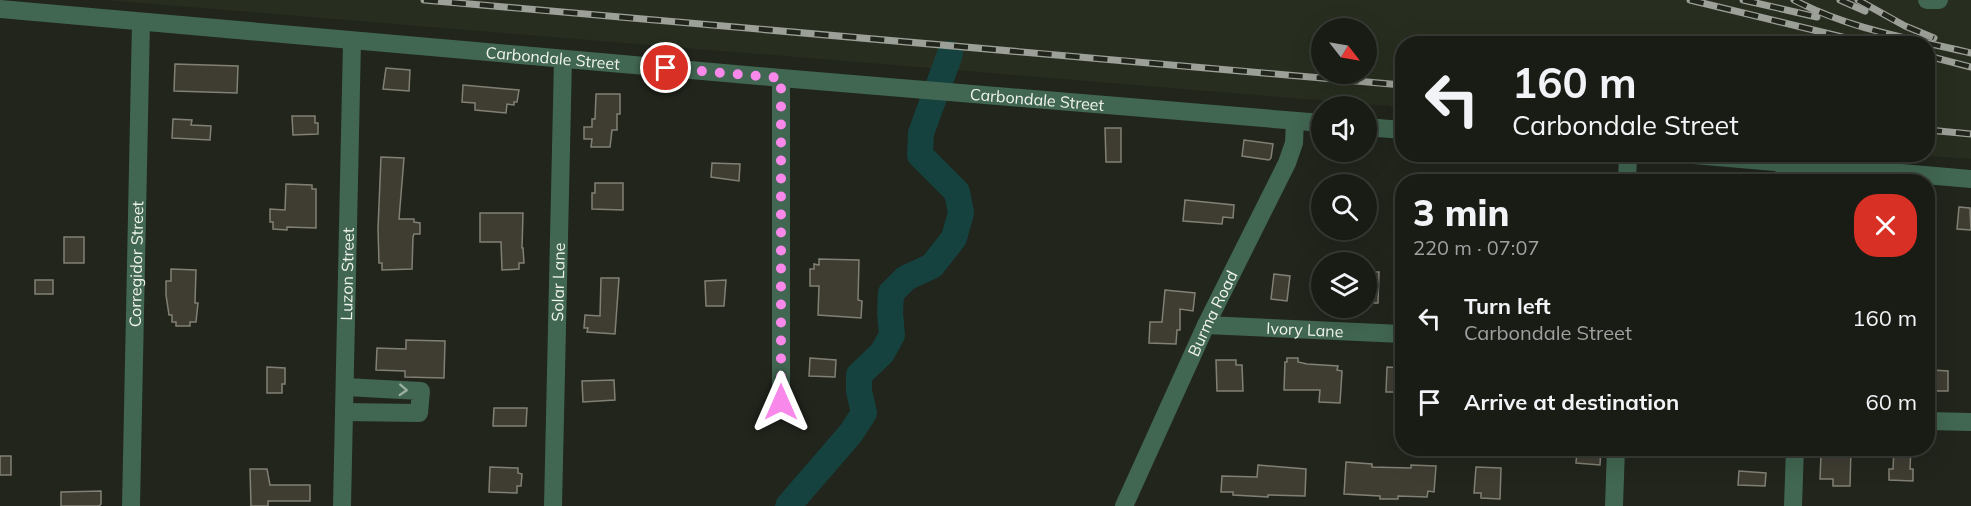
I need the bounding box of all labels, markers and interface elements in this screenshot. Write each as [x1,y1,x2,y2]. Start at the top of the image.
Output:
north arrow [1311,18,1377,84]
map controls [1311,18,1377,318]
street label: Carbondale Street [485,42,621,74]
pin [640,42,691,93]
icon: arrive [649,51,682,84]
text: 160 m [1512,56,1637,109]
icon: left [1413,60,1491,138]
street label: Carbondale Street [969,84,1105,115]
button: sound [1311,96,1377,162]
text: Carbondale Street [1512,108,1739,142]
button: search [1311,174,1377,240]
text: 3 min [1413,190,1509,235]
button: close [1854,194,1917,257]
street label: Corregidor Street [125,200,147,327]
street label: Luzon Street [336,227,358,321]
text: 220 m · 07:07 [1413,235,1539,260]
street label: Solar Lane [547,242,569,322]
button: layers [1311,252,1377,318]
street label: Burma Road [1183,267,1242,359]
text: Turn left [1464,292,1551,320]
icon: left [1413,302,1446,335]
text: 160 m [1852,304,1917,332]
street label: Ivory Lane [1266,318,1344,341]
text: Carbondale Street [1464,320,1632,345]
position arrow [749,370,813,434]
one-way arrow [399,383,408,396]
icon: arrive [1413,386,1446,419]
text: Arrive at destination [1464,388,1679,416]
text: 60 m [1866,388,1917,416]

